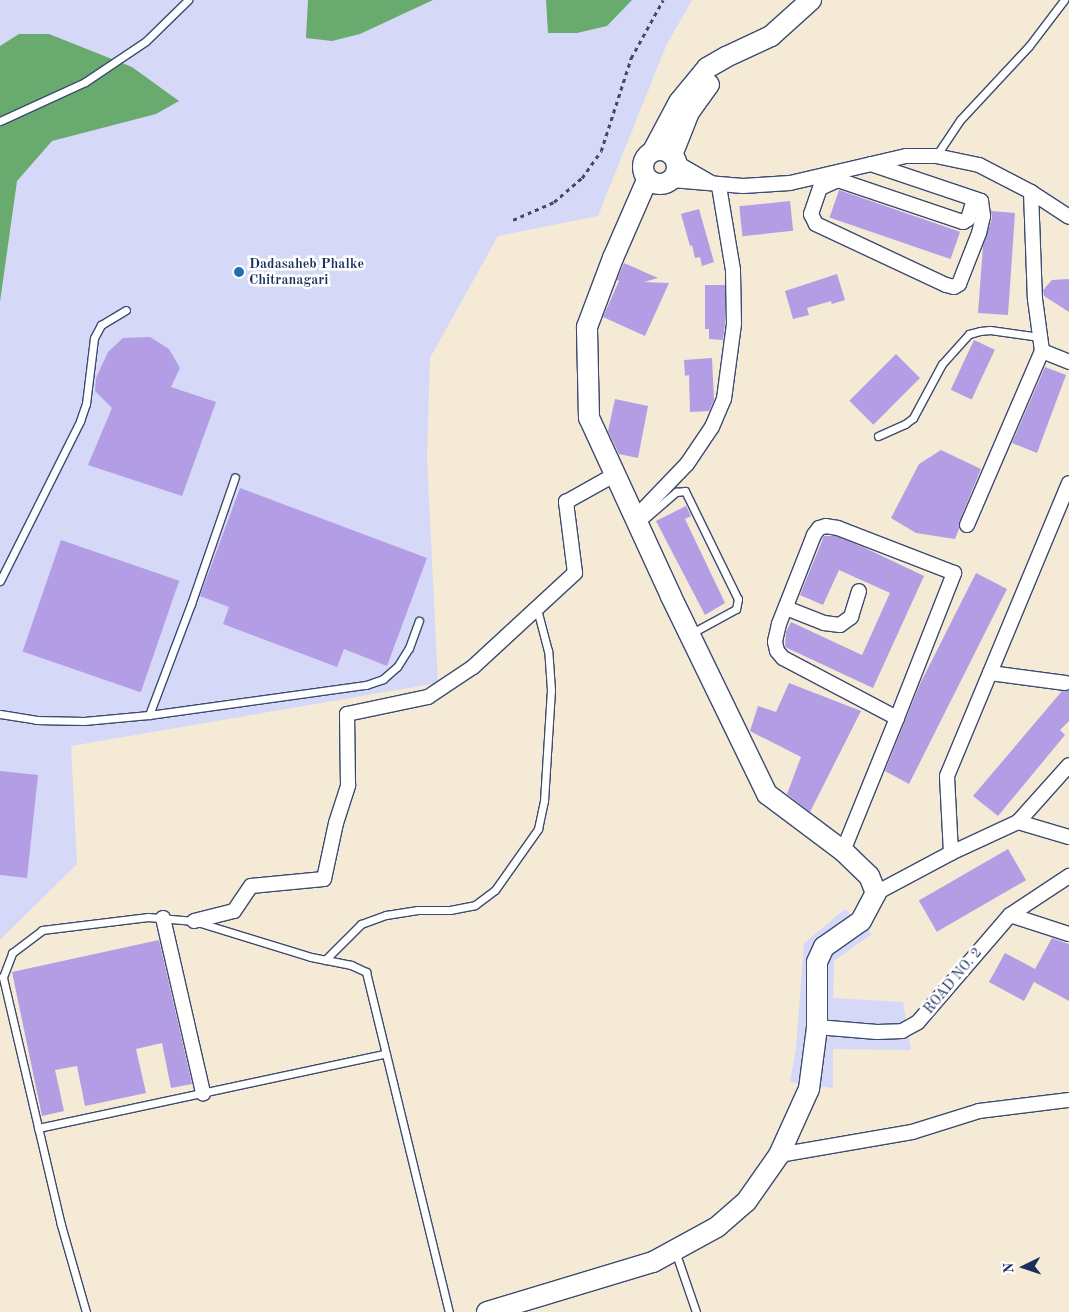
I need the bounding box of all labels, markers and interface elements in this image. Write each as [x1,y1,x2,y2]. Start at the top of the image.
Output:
place label: Dadasaheb Phalke Chitranagari [249,256,364,288]
marker: Dadasaheb Phalke Chitranagari [233,266,245,278]
street label: ROAD NO. 2 [921,945,985,1017]
north arrow [999,1242,1049,1292]
text: N [1002,1262,1016,1274]

